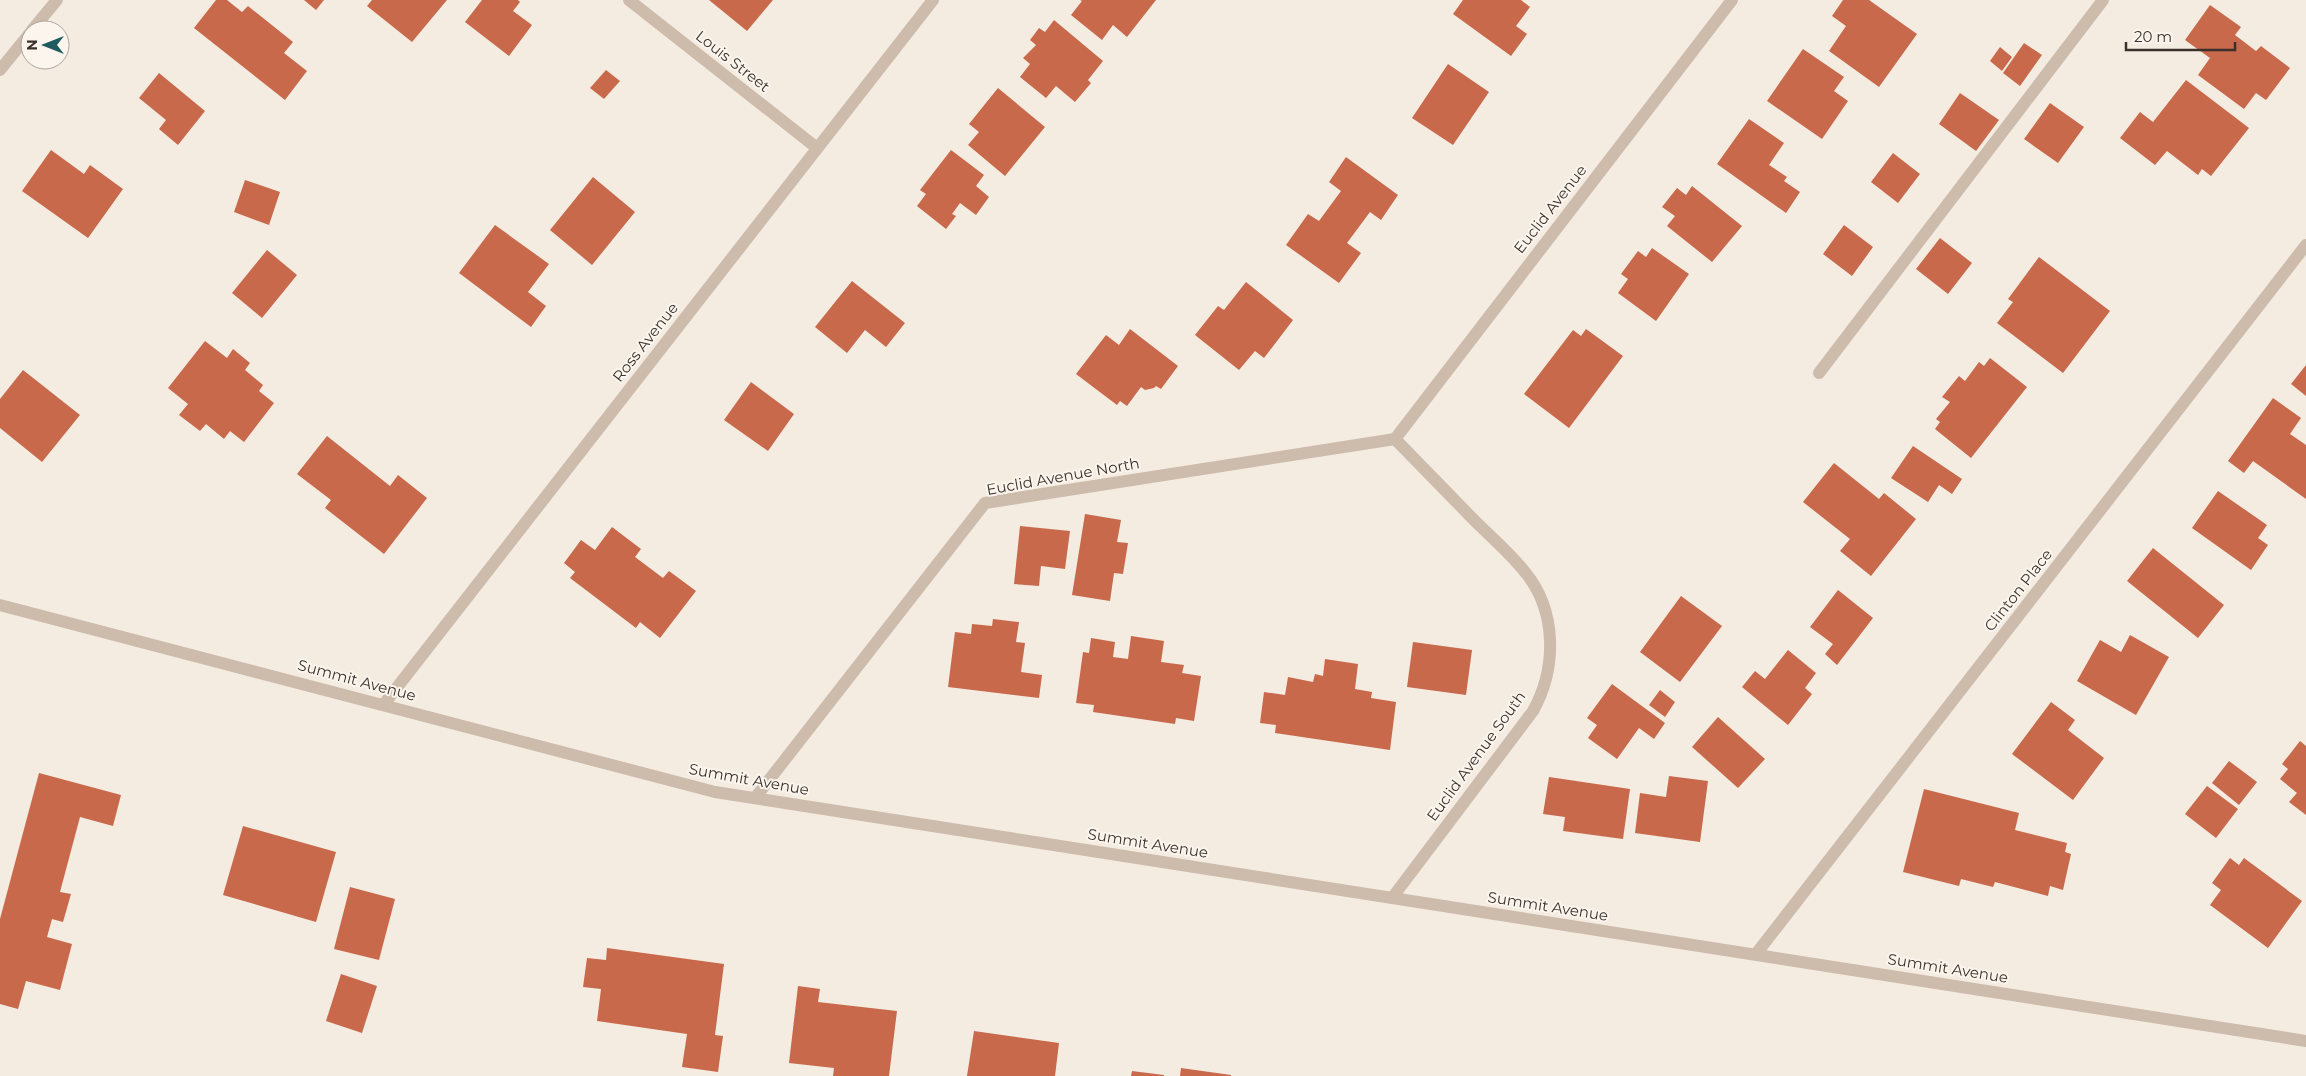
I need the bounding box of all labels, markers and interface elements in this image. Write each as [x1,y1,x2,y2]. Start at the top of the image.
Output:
north arrow [20,20,70,70]
scale bar [2126,20,2235,52]
street label: Louis Street [692,26,774,96]
text: 20 m [2134,27,2172,46]
text: N [23,39,41,51]
street label: Euclid Avenue [1510,161,1590,257]
street label: Ross Avenue [608,299,682,385]
street label: Euclid Avenue North [985,453,1141,499]
street label: Clinton Place [1980,545,2056,635]
street label: Summit Avenue [296,655,418,705]
street label: Euclid Avenue South [1422,687,1530,825]
street label: Summit Avenue [687,759,811,799]
street label: Summit Avenue [1086,824,1210,862]
street label: Summit Avenue [1486,887,1610,925]
street label: Summit Avenue [1886,949,2010,987]

